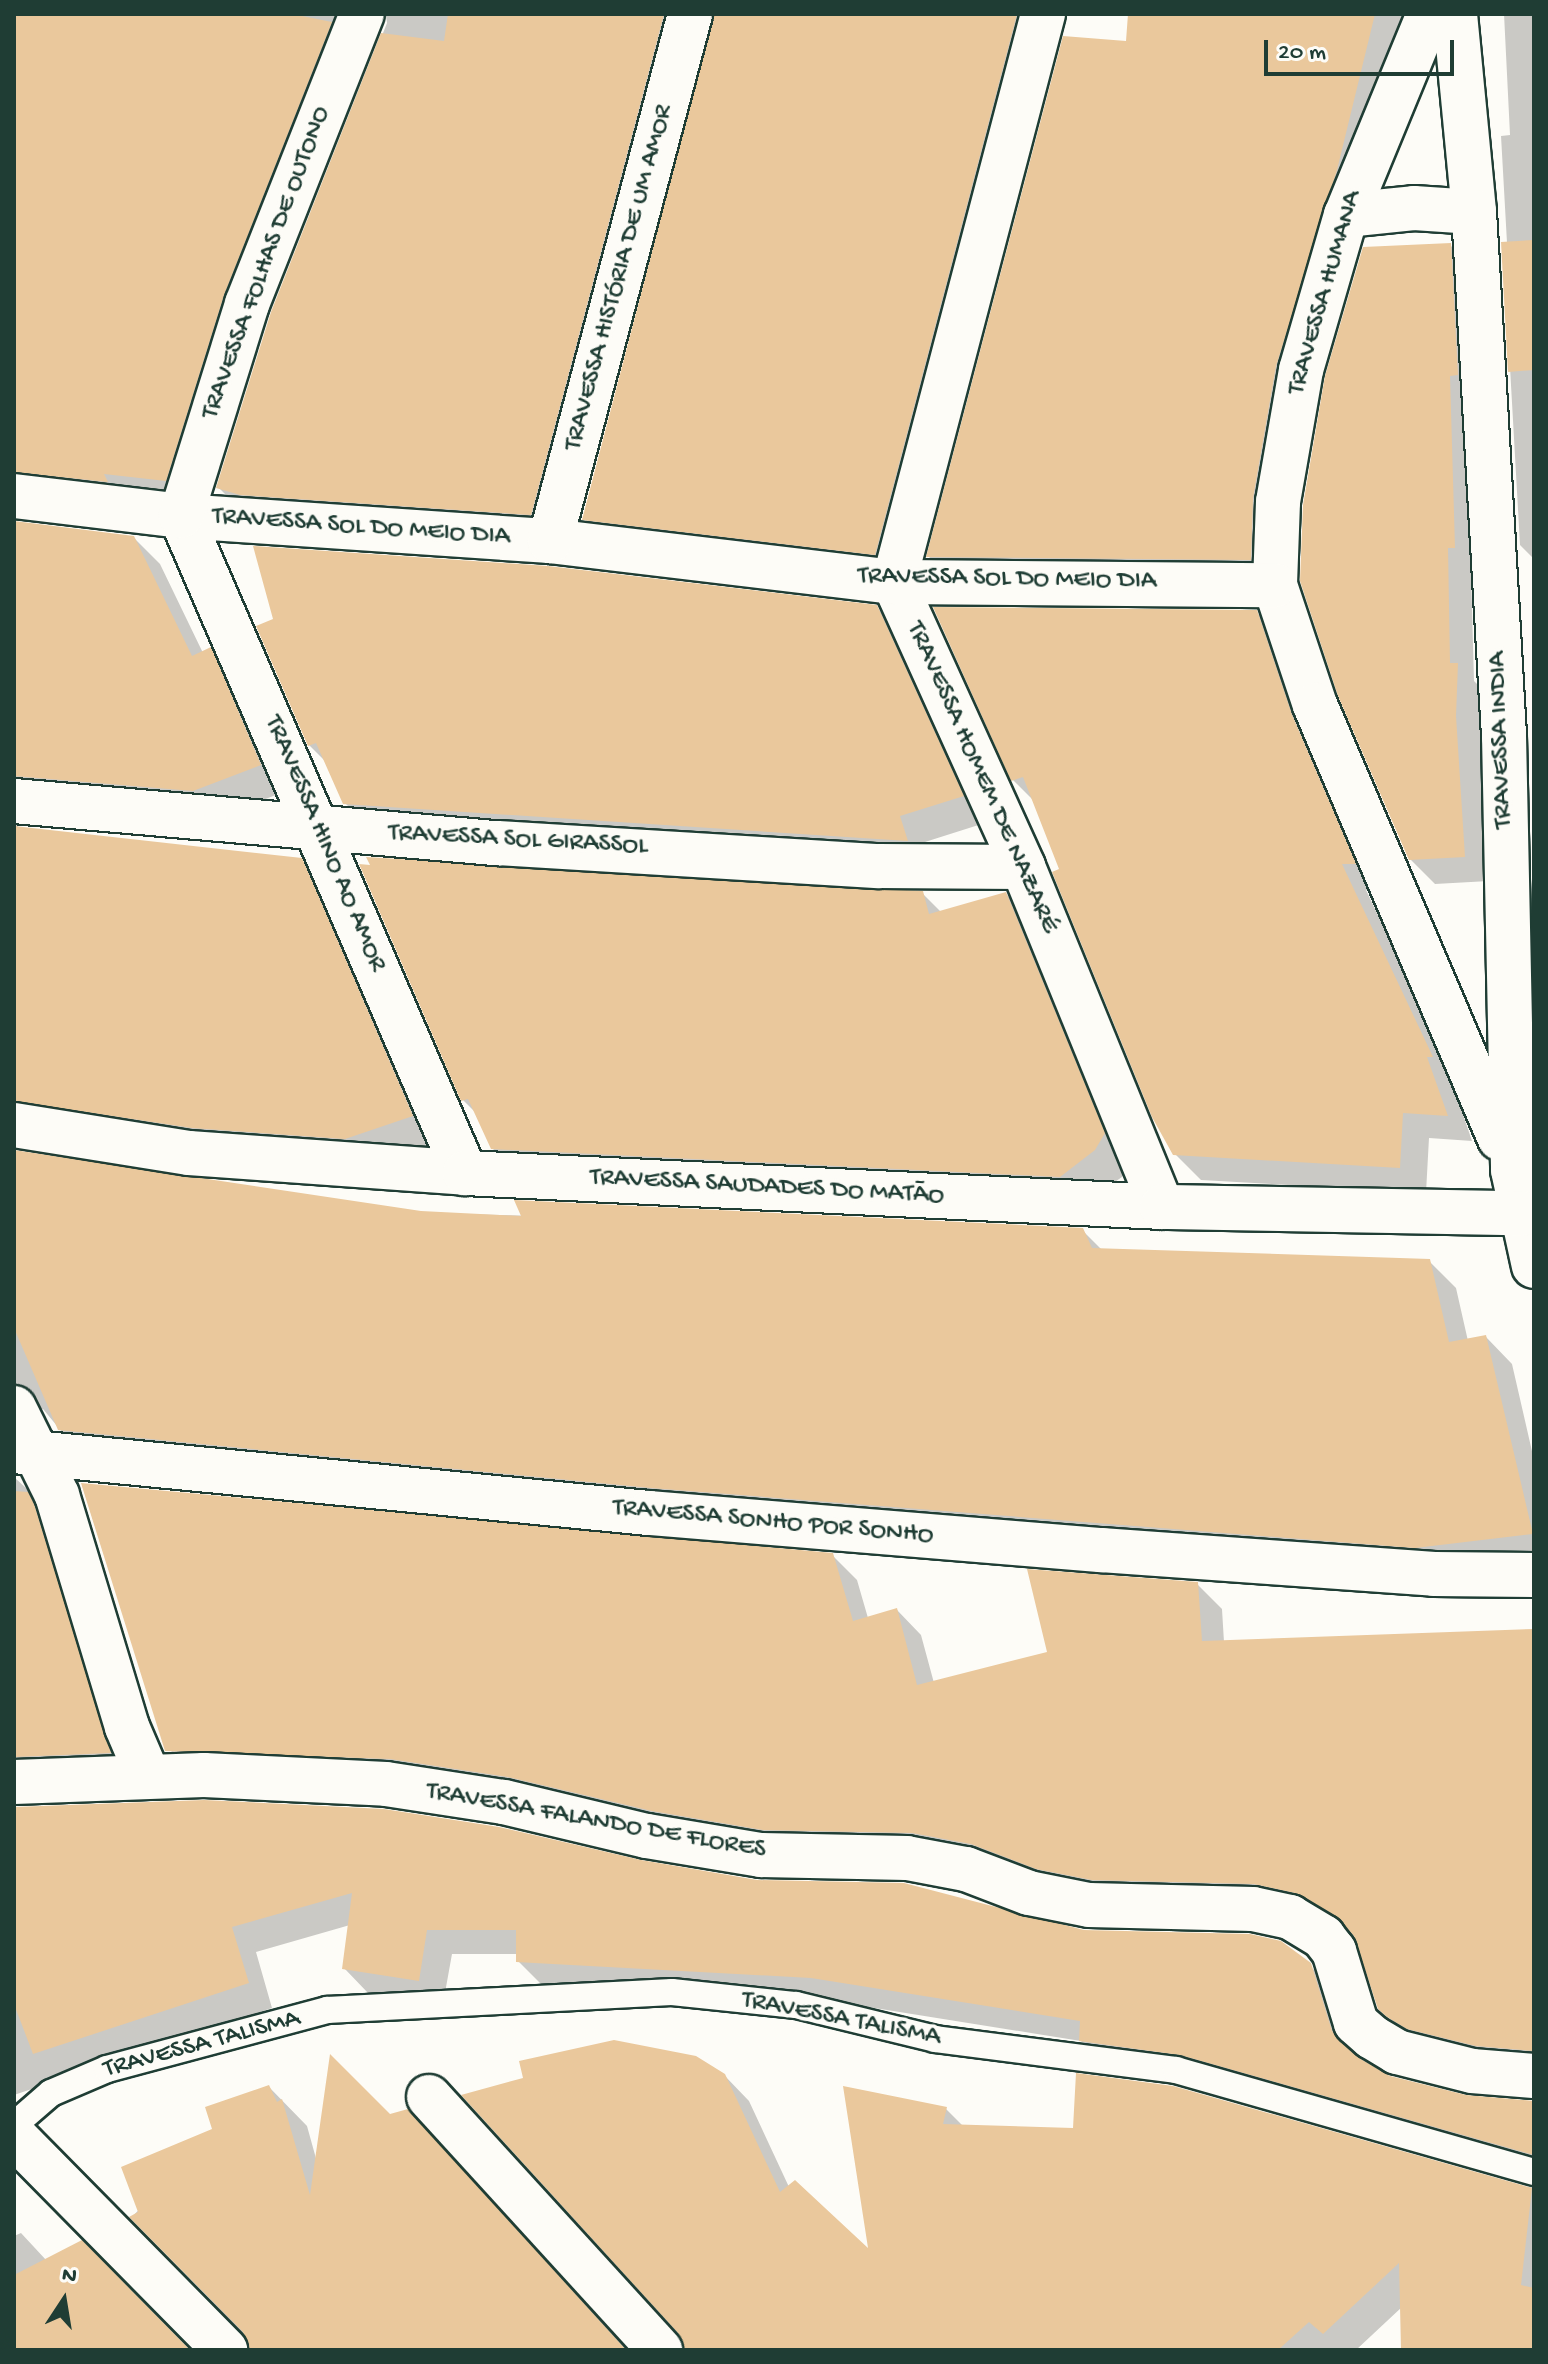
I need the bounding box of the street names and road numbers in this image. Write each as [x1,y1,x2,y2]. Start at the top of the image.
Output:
street label: TRAVESSA FOLHAS DE OUTONO [196,102,338,424]
street label: TRAVESSA HISTÓRIA DE UM AMOR [559,102,681,454]
street label: TRAVESSA HUMANA [1282,187,1370,399]
street label: TRAVESSA SOL DO MEIO DIA [211,502,511,554]
street label: TRAVESSA SOL DO MEIO DIA [858,562,1156,598]
street label: TRAVESSA HOMEM DE NAZARÉ [898,617,1064,939]
street label: TRAVESSA INDIA [1483,651,1521,829]
street label: TRAVESSA HINO AO AMOR [256,711,392,977]
street label: TRAVESSA SOL GIRASSOL [388,819,648,863]
street label: TRAVESSA SAUDADES DO MATÃO [589,1163,945,1213]
street label: TRAVESSA SONHO POR SONHO [611,1493,935,1553]
street label: TRAVESSA FALANDO DE FLORES [424,1777,768,1867]
street label: TRAVESSA TALISMA [739,1985,943,2055]
street label: TRAVESSA TALISMA [101,2004,303,2086]

